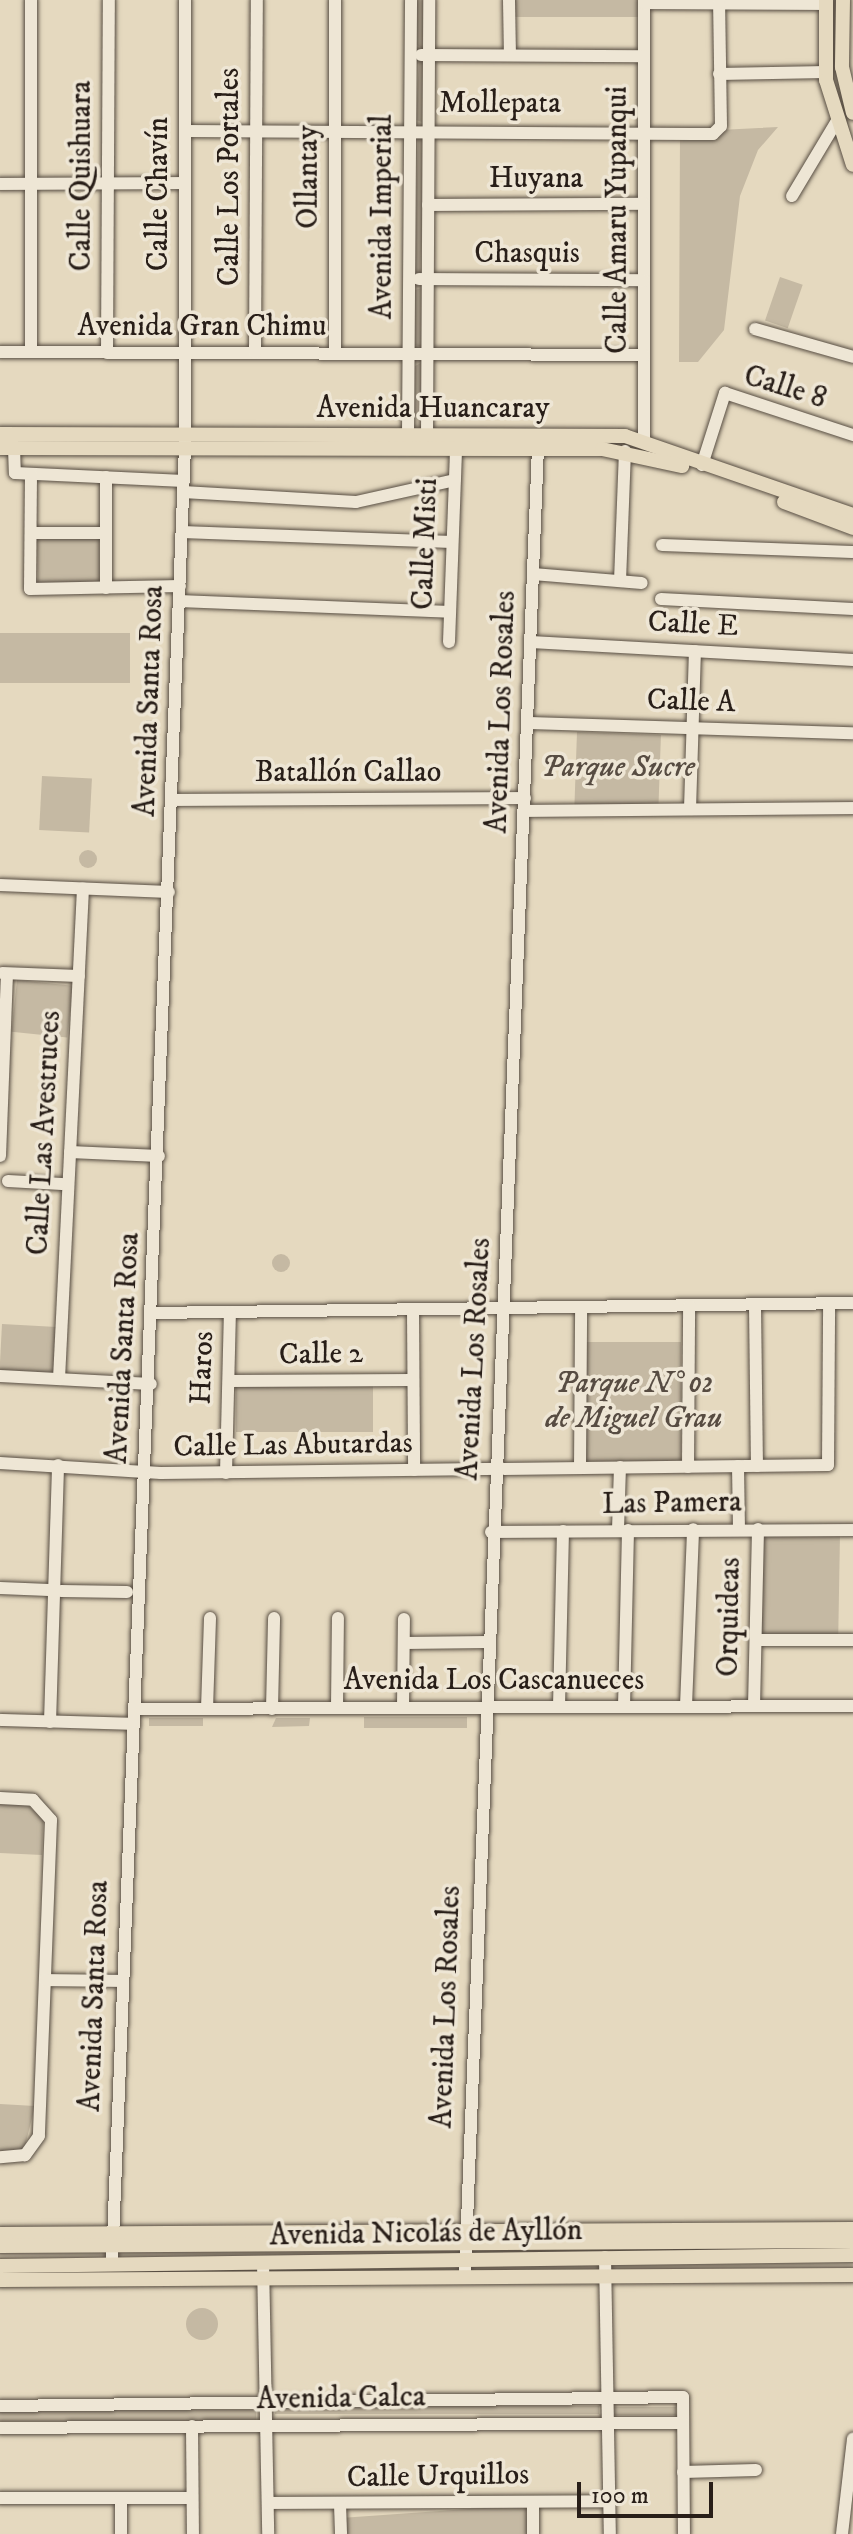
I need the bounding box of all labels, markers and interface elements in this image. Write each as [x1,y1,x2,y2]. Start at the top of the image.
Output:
street label: Calle Los Portales [212,68,248,286]
street label: Calle Quishuara [64,81,100,271]
street label: Mollepata [439,86,561,122]
street label: Calle Amaru Yupanqui [600,86,636,354]
street label: Avenida Imperial [365,115,401,319]
street label: Calle Chavín [141,117,177,271]
street label: Ollantay [291,125,327,229]
street label: Huyana [489,161,583,197]
street label: Chasquis [474,236,580,272]
street label: Avenida Gran Chimu [78,309,326,345]
street label: Calle 8 [739,358,831,418]
street label: Avenida Huancaray [317,391,549,427]
street label: Calle Misti [406,477,446,611]
street label: Avenida Santa Rosa [128,585,172,817]
street label: Avenida Los Rosales [480,590,524,834]
street label: Calle E [647,605,739,645]
street label: Calle A [646,682,736,722]
park label: Parque Sucre [541,750,695,786]
street label: Batallón Callao [255,755,441,791]
street label: Calle Las Avestruces [21,1010,69,1256]
street label: Avenida Santa Rosa [100,1231,148,1465]
street label: Avenida Los Rosales [451,1237,499,1481]
street label: Haros [184,1331,222,1405]
street label: Calle 2 [279,1336,363,1374]
park label: Parque N° 02 de Miguel Grau [546,1366,722,1436]
street label: Calle Las Abutardas [173,1426,413,1466]
street label: Las Pamera [602,1485,742,1523]
street label: Orquideas [711,1557,749,1677]
street label: Avenida Los Cascanueces [344,1663,644,1699]
street label: Avenida Santa Rosa [73,1880,117,2112]
street label: Avenida Los Rosales [425,1885,469,2129]
street label: Avenida Nicolás de Ayllón [269,2213,583,2255]
street label: Avenida Calca [256,2380,426,2418]
street label: Calle Urquillos [346,2457,530,2497]
scale bar [581,2466,717,2516]
text: 100 m [591,2481,649,2511]

